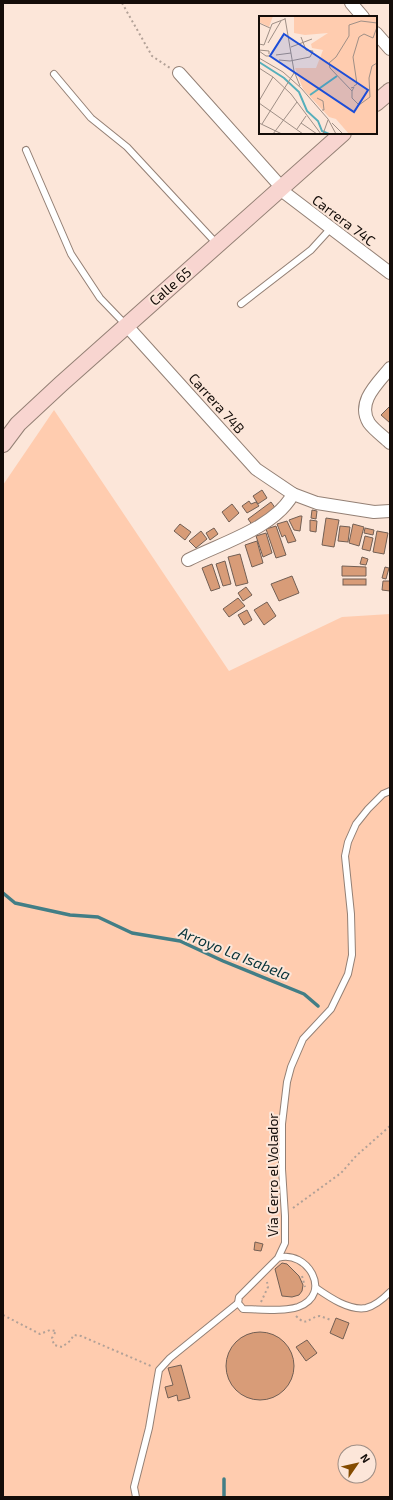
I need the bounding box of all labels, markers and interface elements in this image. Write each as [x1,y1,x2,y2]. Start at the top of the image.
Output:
inset map [259,16,377,134]
street label: Carrera 74C [309,191,379,249]
street label: Calle 65 [146,263,194,309]
street label: Carrera 74B [186,369,248,437]
water label: Arroyo La Isabela [175,922,293,984]
street label: Vía Cerro el Volador [264,1113,281,1237]
north arrow [337,1444,377,1484]
text: N [358,1451,373,1465]

